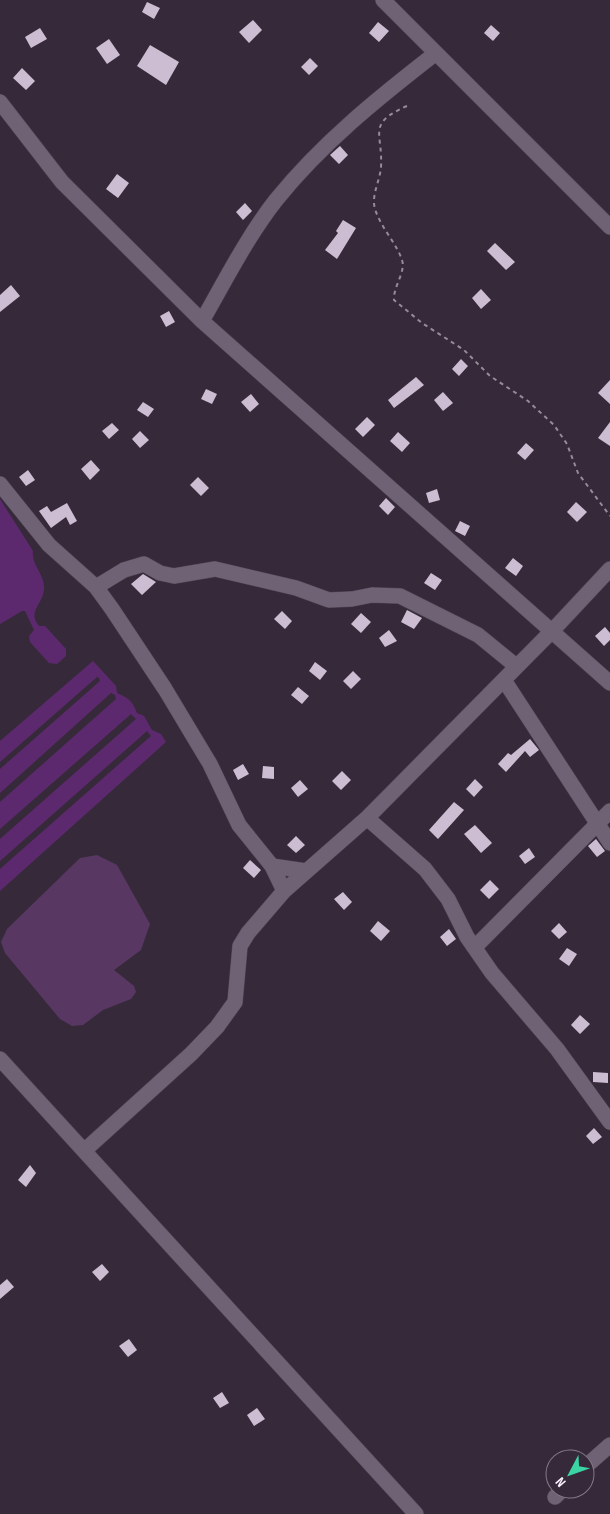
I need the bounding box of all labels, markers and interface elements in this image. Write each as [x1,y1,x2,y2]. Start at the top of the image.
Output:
north arrow [545,1449,595,1499]
text: N [552,1474,569,1491]

